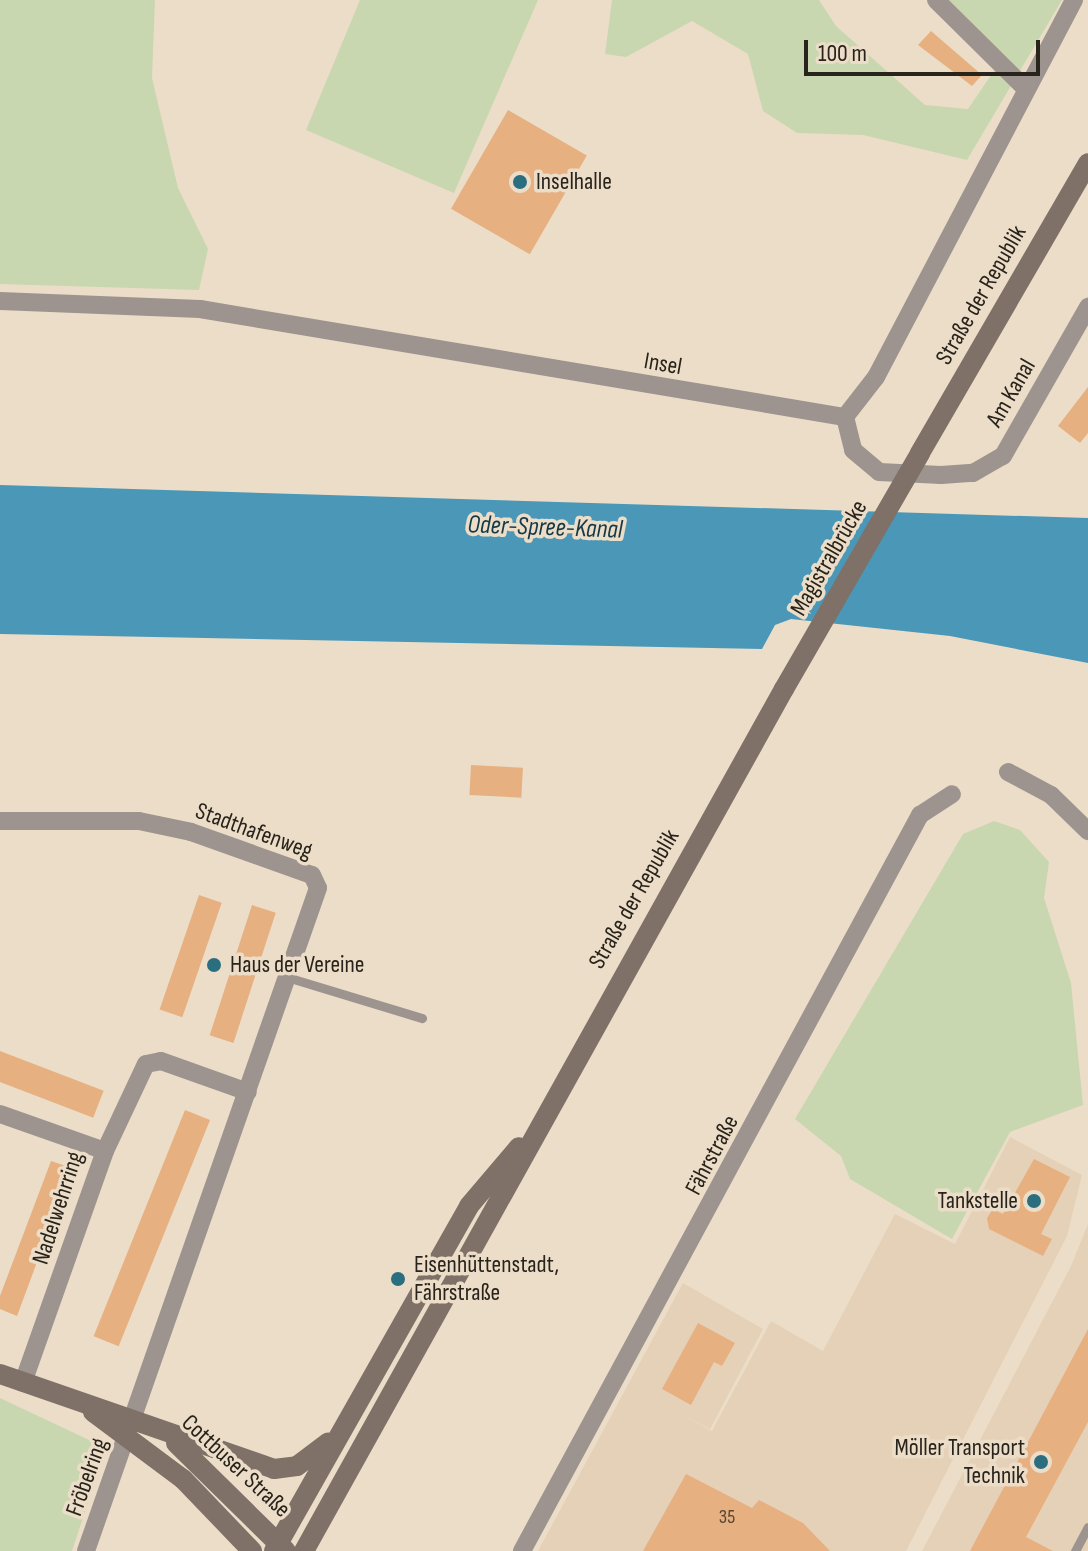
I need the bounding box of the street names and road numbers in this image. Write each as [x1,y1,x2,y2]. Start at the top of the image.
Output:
street label: Straße der Republik [929,220,1033,370]
street label: Insel [642,347,684,381]
street label: Am Kanal [980,354,1042,432]
street label: Magistralbrücke [784,495,874,621]
street label: Stadthafenweg [192,797,316,865]
street label: Straße der Republik [582,824,686,974]
street label: Fährstraße [679,1110,745,1200]
street label: Nadelwehrring [26,1148,90,1268]
street label: Cottbuser Straße [176,1408,296,1524]
street label: Fröbelring [60,1434,114,1520]

